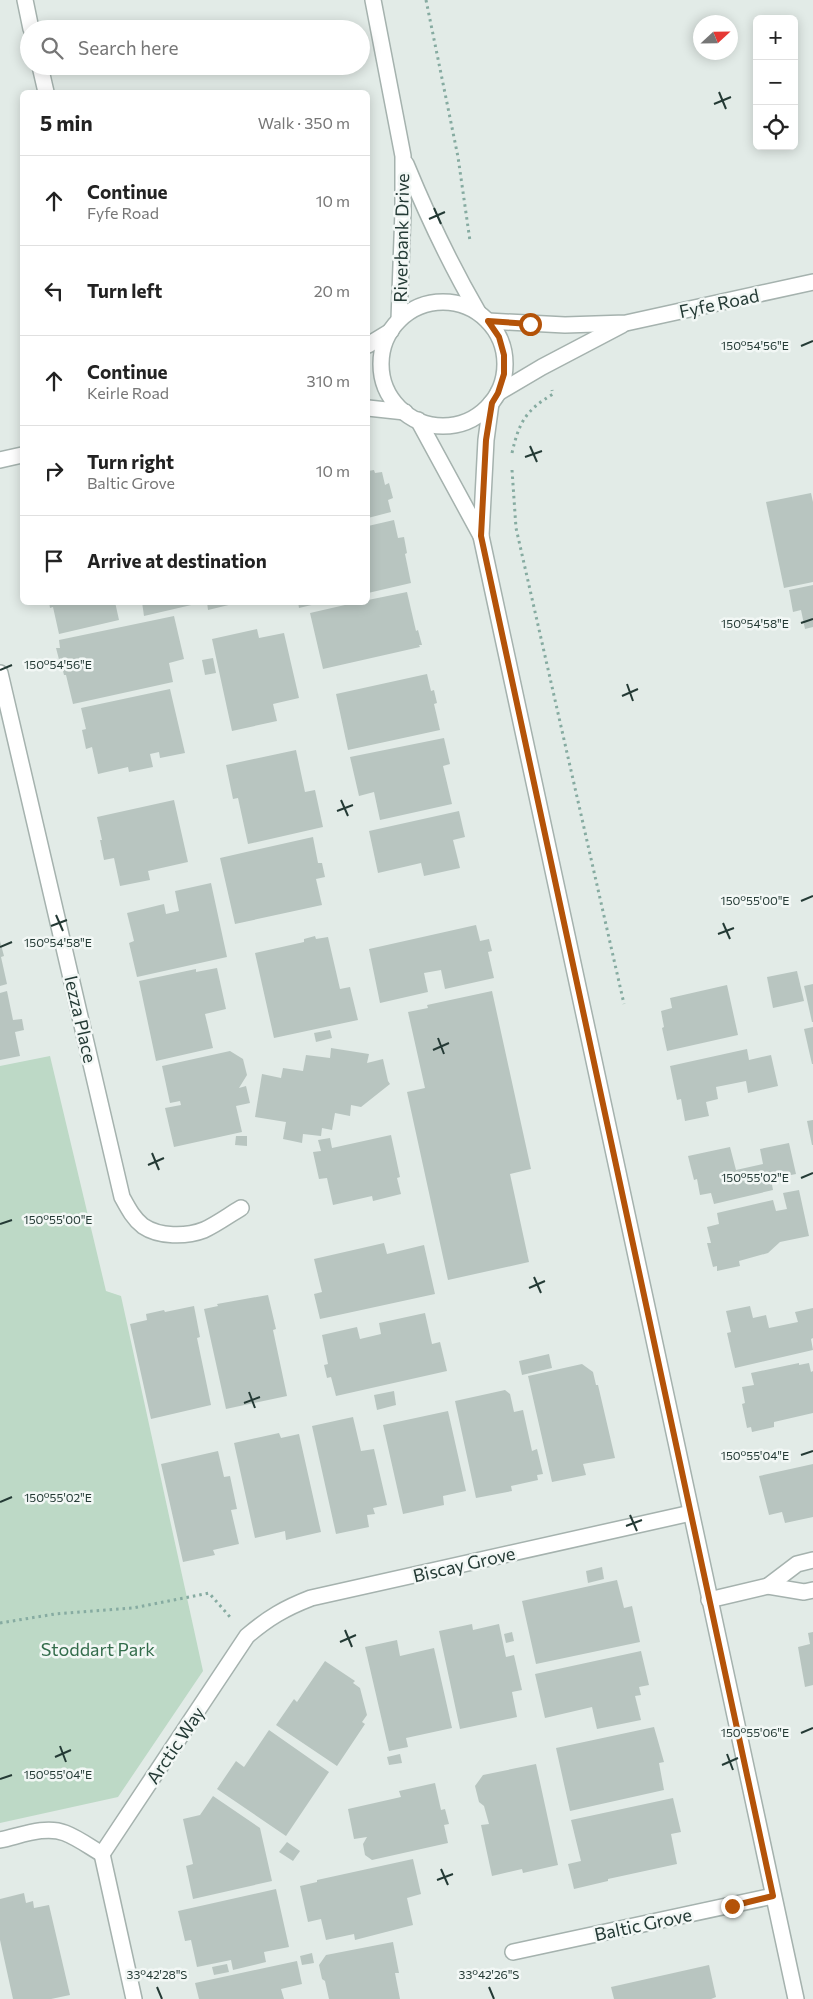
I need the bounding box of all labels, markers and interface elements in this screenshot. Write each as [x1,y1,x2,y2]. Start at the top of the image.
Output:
north arrow [693,15,738,60]
map controls [753,15,798,150]
button: + [753,15,798,60]
search box [20,20,370,75]
icon: search [38,34,66,62]
text: Search here [78,36,178,59]
button: − [753,60,798,105]
button: locate [753,105,798,150]
text: 5 min [40,110,93,135]
text: Walk · 350 m [258,113,350,132]
street label: Riverbank Drive [389,173,413,303]
text: Continue [87,180,167,203]
icon: ahead [40,187,68,215]
text: 10 m [316,191,350,210]
text: Fyfe Road [87,203,159,222]
icon: left [40,277,68,305]
text: Turn left [87,279,162,302]
text: 20 m [314,281,350,300]
street label: Fyfe Road [677,284,761,322]
route start [519,313,542,336]
text: 150°54'56"E [721,338,789,352]
text: Continue [87,360,167,383]
icon: ahead [40,367,68,395]
text: 310 m [307,371,350,390]
text: Keirle Road [87,383,169,402]
text: Turn right [87,450,174,473]
icon: right [40,457,68,485]
text: 10 m [316,461,350,480]
text: Baltic Grove [87,473,175,492]
icon: arrive [40,547,68,575]
text: Arrive at destination [87,549,267,572]
text: 150°54'58"E [721,616,789,630]
text: 150°54'56"E [24,657,92,671]
text: 150°55'00"E [721,893,789,907]
text: 150°54'58"E [24,935,92,949]
street label: Iezza Place [60,973,102,1065]
text: 150°55'02"E [721,1170,789,1184]
text: 150°55'00"E [24,1212,92,1226]
text: 150°55'04"E [721,1448,789,1462]
text: 150°55'02"E [24,1490,92,1504]
street label: Biscay Grove [411,1542,517,1586]
park label: Stoddart Park [41,1638,155,1660]
street label: Arctic Way [141,1702,209,1788]
text: 150°55'06"E [721,1725,789,1739]
text: 150°55'04"E [24,1767,92,1781]
route end [721,1895,744,1918]
street label: Baltic Grove [592,1903,694,1945]
text: 33°42'28"S [127,1967,187,1981]
text: 33°42'26"S [459,1967,519,1981]

